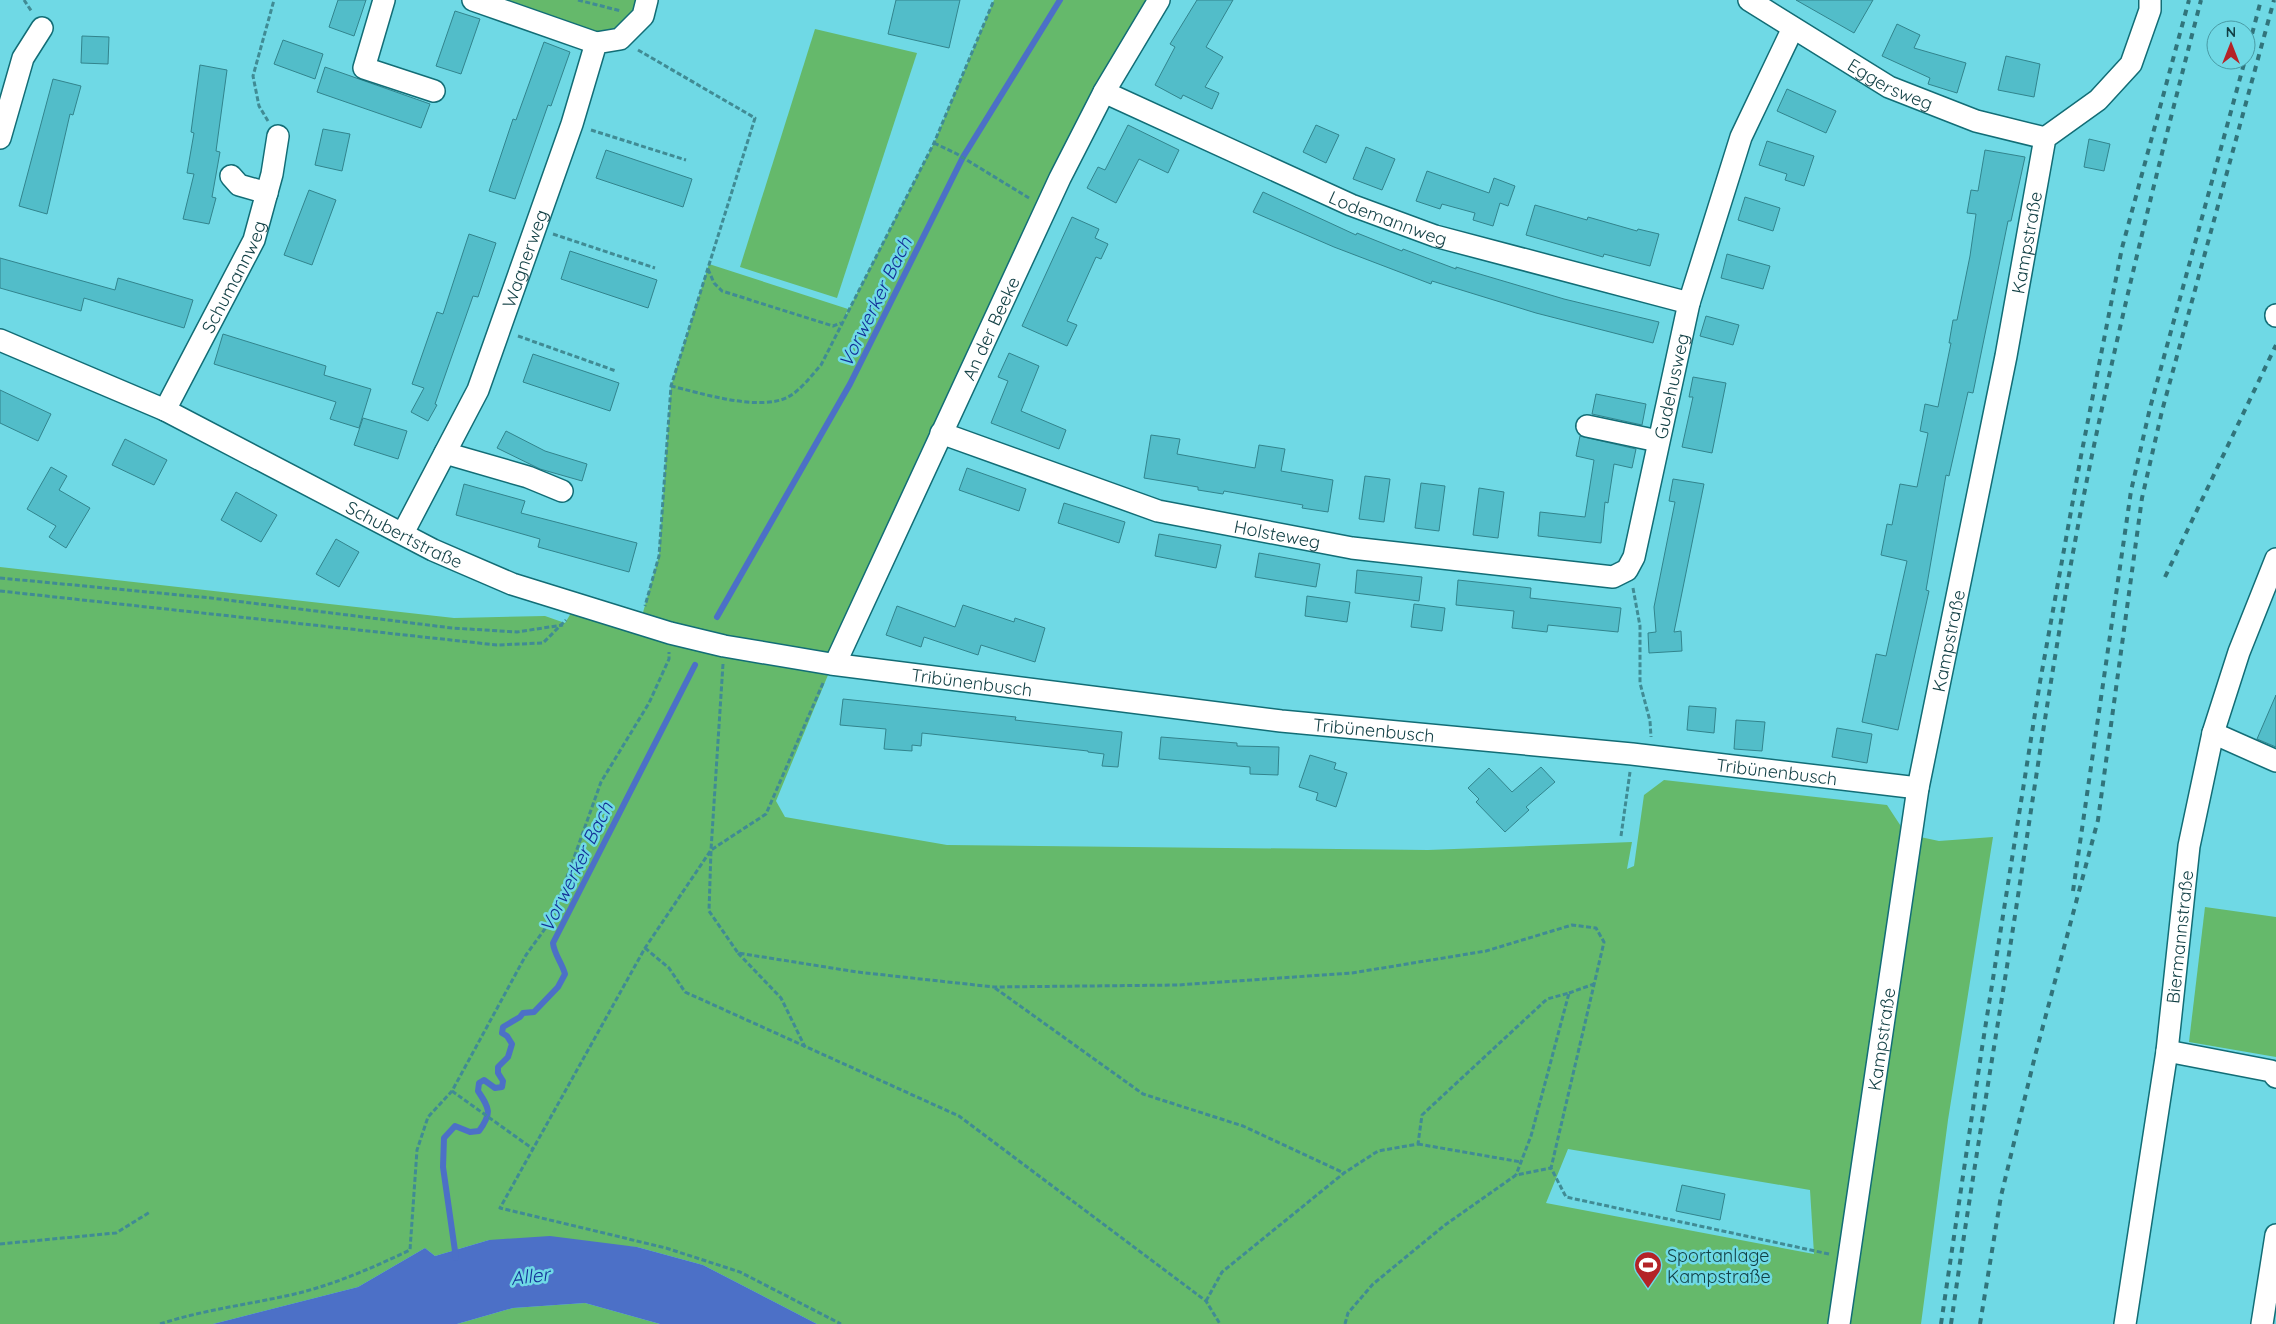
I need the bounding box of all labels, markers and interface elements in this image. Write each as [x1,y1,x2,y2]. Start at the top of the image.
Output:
north arrow [2206,20,2256,70]
text: N [2226,23,2236,41]
street label: Eggersweg [1844,53,1936,115]
street label: Lodemannweg [1325,185,1450,250]
street label: Kampstraße [2006,189,2047,296]
street label: Wagnerweg [497,206,552,311]
street label: Schumannweg [196,218,270,337]
water label: Vorwerker Bach [833,232,917,371]
street label: An der Beeke [957,273,1024,384]
street label: Gudehusweg [1648,331,1694,441]
street label: Schubertstraße [342,495,466,573]
street label: Holsteweg [1232,514,1322,553]
street label: Kampstraße [1926,588,1970,694]
street label: Tribünenbusch [910,663,1034,701]
street label: Tribünenbusch [1312,713,1436,747]
street label: Tribünenbusch [1715,753,1839,790]
water label: Vorwerker Bach [534,797,618,936]
street label: Biermannstraße [2161,869,2198,1005]
street label: Kampstraße [1862,986,1900,1092]
place label: Sportanlage Kampstraße [1667,1244,1771,1288]
sports icon: Sportanlage Kampstraße [1633,1250,1663,1289]
water label: Aller [509,1261,553,1290]

